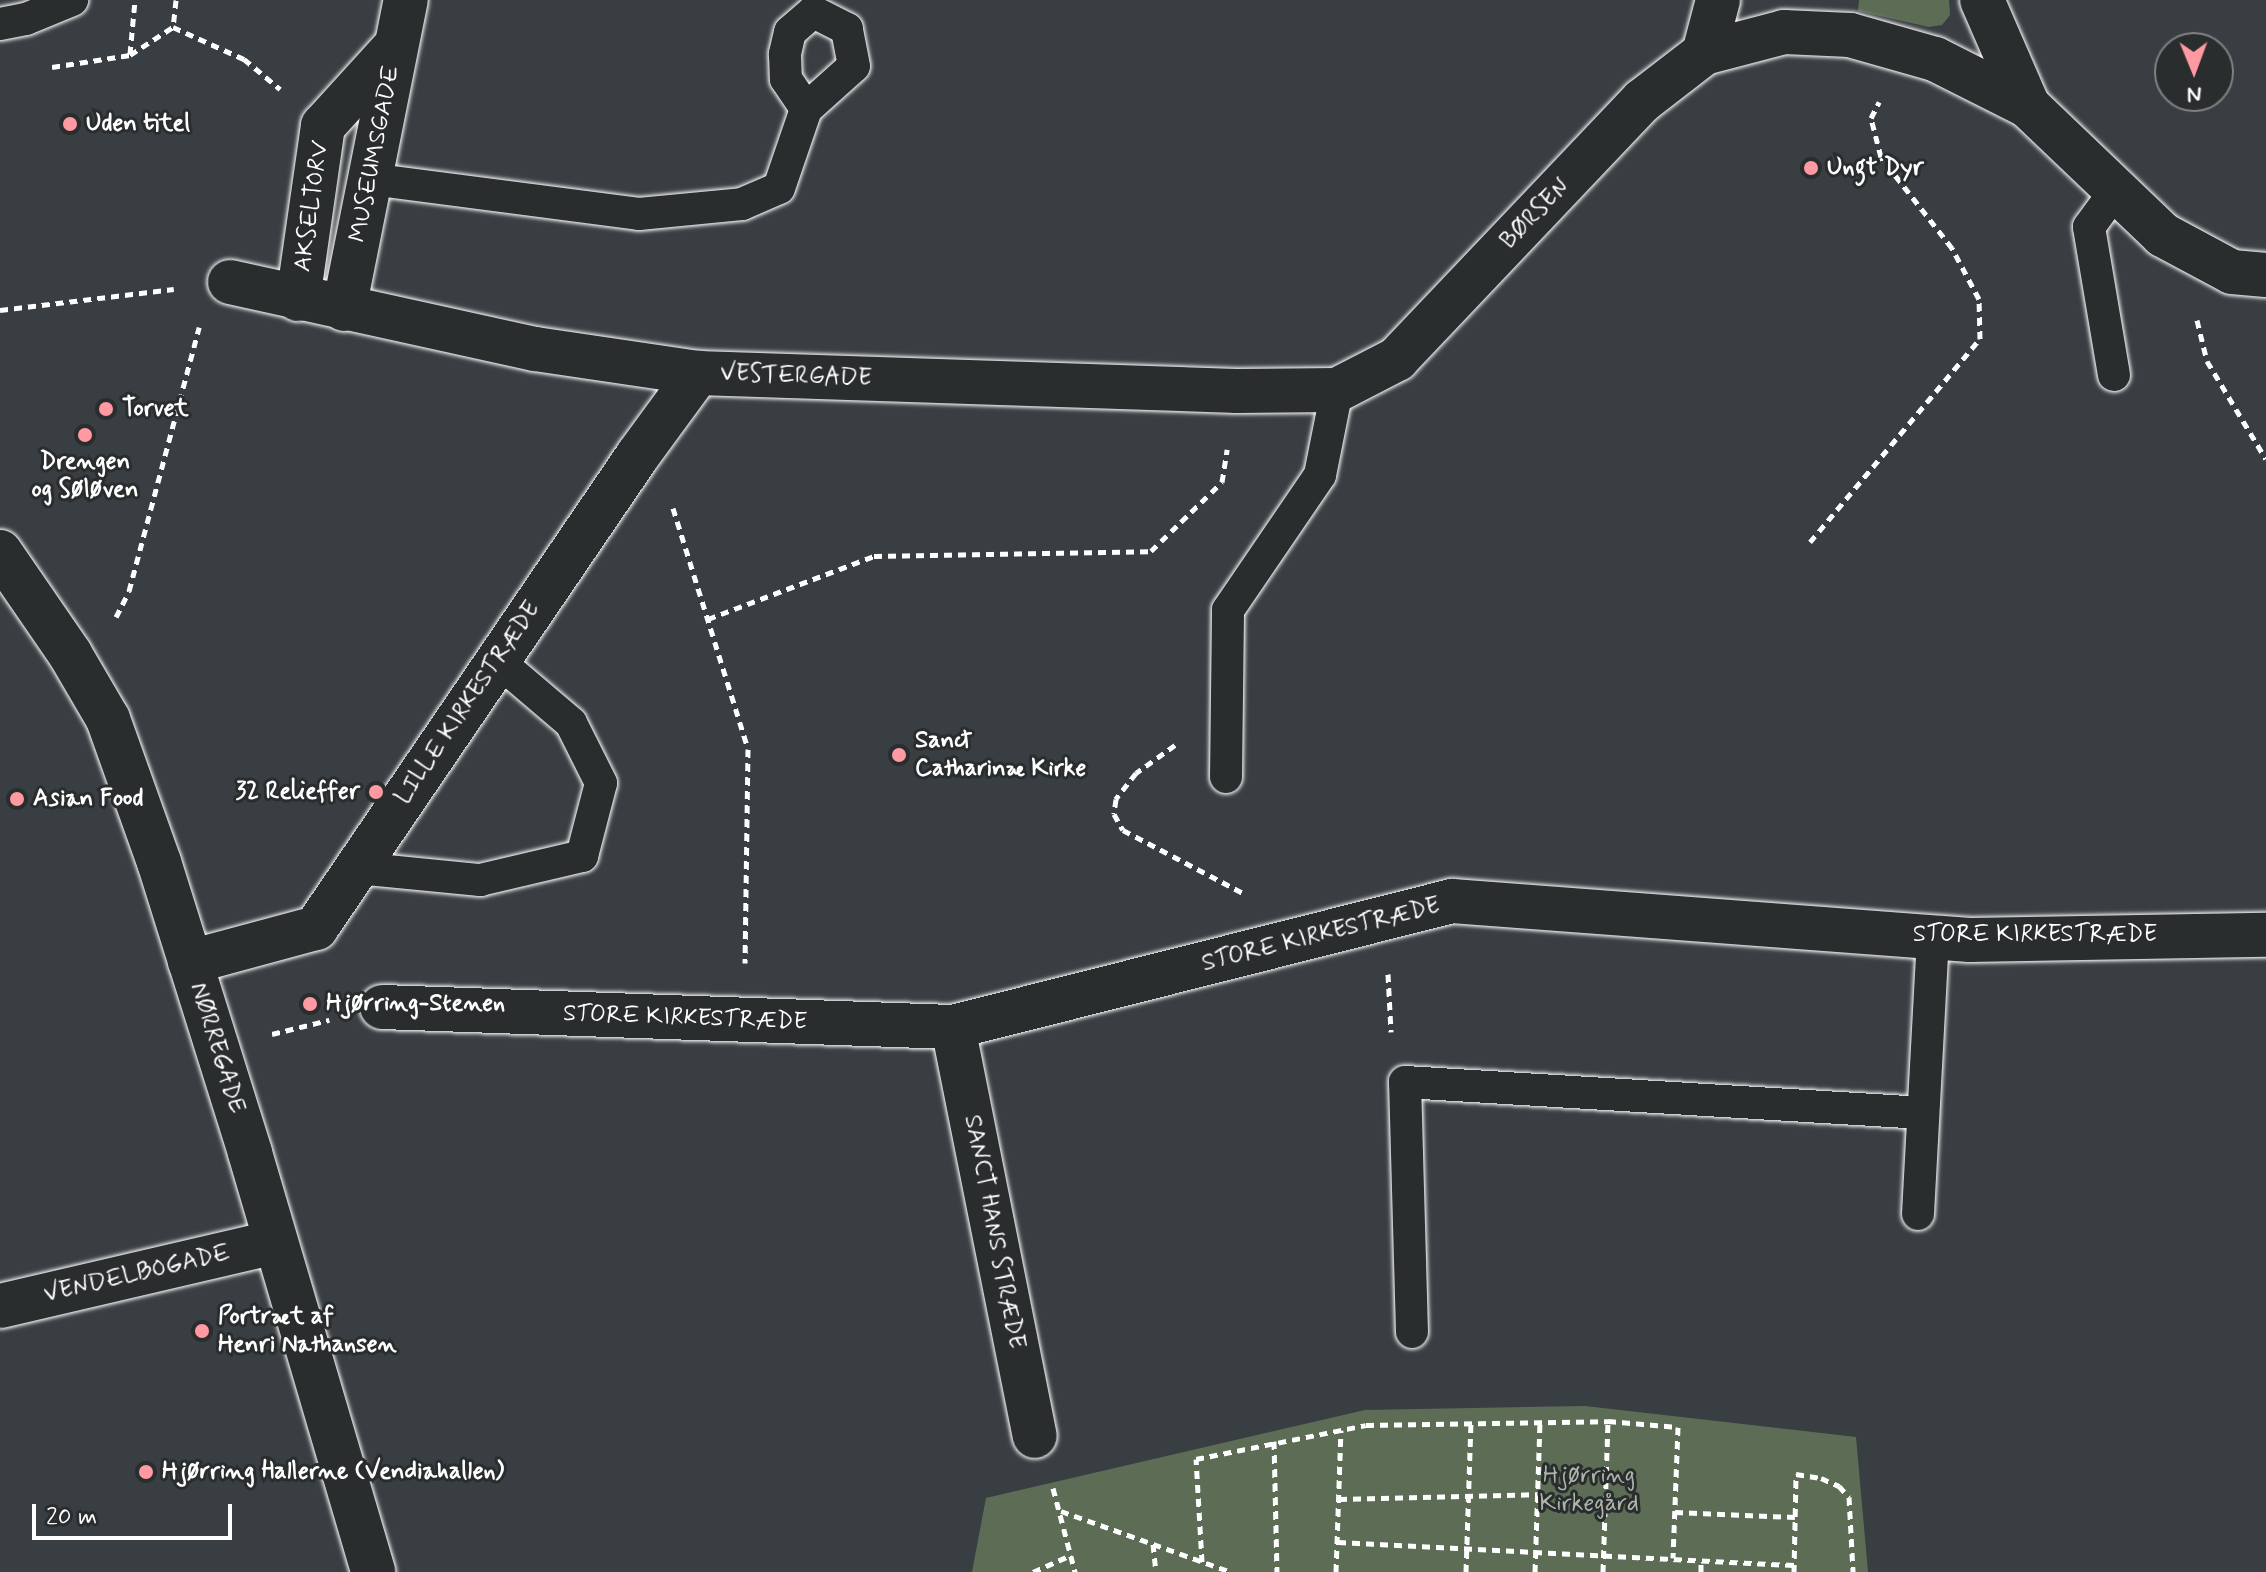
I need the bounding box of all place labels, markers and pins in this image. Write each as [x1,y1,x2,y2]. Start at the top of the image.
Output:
place label: Uden titel [86,110,190,138]
marker: Uden titel [61,115,79,133]
place label: Ungt Dyr [1827,154,1924,182]
marker: Ungt Dyr [1802,159,1820,177]
place label: Torvet [122,395,189,423]
marker: Torvet [97,400,115,418]
marker: Drengen og Søløven [76,426,94,444]
place label: Drengen og Søløven [31,448,139,504]
place label: Sanct Catharinæ Kirke [915,727,1086,783]
marker: Sanct Catharinæ Kirke [890,746,908,764]
place label: 32 Relieffer [235,778,360,806]
marker: 32 Relieffer [367,783,385,801]
place label: Asian Food [33,785,144,813]
marker: Asian Food [8,790,26,808]
place label: Hjørring-Stenen [326,990,505,1018]
marker: Hjørring-Stenen [301,995,319,1013]
place label: Portræt af Henri Nathansen [218,1303,395,1359]
marker: Portræt af Henri Nathansen [193,1322,211,1340]
place label: Hjørring Hallerne (Vendiahallen) [162,1458,501,1486]
marker: Hjørring Hallerne (Vendiahallen) [137,1463,155,1481]

